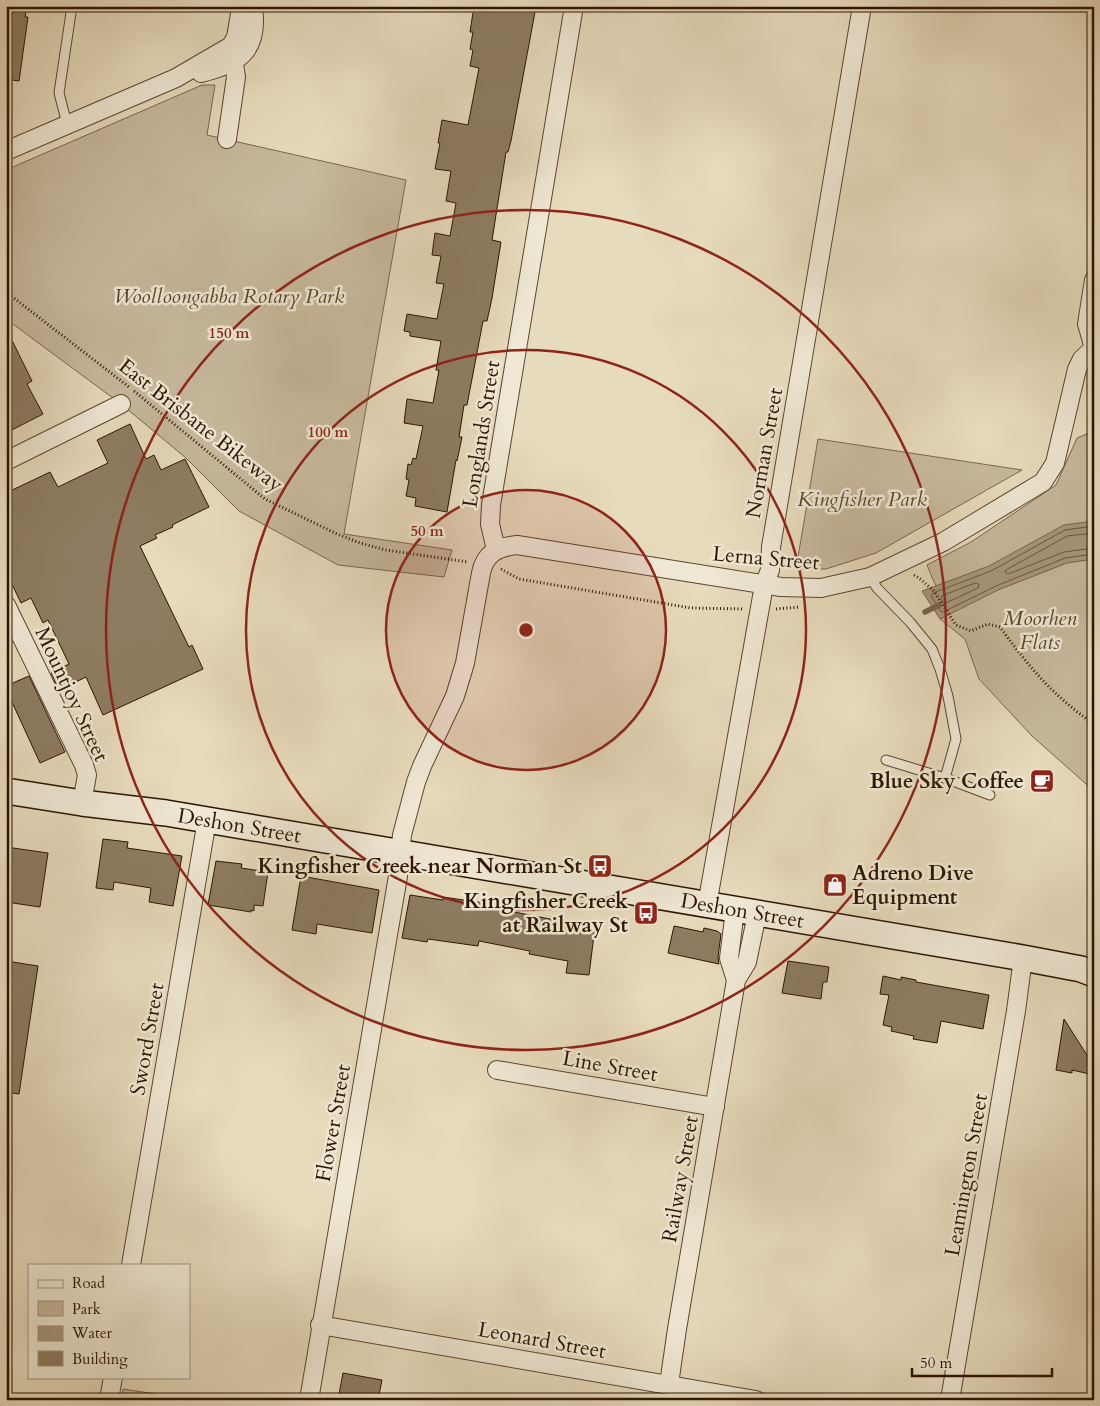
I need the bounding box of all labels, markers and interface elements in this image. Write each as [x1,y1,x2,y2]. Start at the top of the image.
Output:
park label: Woolloongabba Rotary Park [114,282,345,311]
text: 150 m [209,323,250,343]
street label: East Brisbane Bikeway [112,352,289,499]
street label: Longlands Street [456,358,507,510]
street label: Norman Street [739,385,790,521]
text: 100 m [308,422,349,442]
park label: Kingfisher Park [797,485,927,514]
text: 50 m [410,521,444,541]
street label: Lerna Street [711,539,821,578]
park label: Moorhen Flats [1003,604,1077,657]
centre of rings [517,621,535,639]
street label: Mountjoy Street [28,622,116,767]
place label: Blue Sky Coffee [870,767,1024,796]
cafe icon: Blue Sky Coffee [1029,768,1055,794]
street label: Deshon Street [175,801,304,851]
place label: Kingfisher Creek near Norman St [258,852,583,881]
bus stop icon: Kingfisher Creek near Norman St [587,853,613,879]
place label: Adreno Dive Equipment [852,859,974,912]
shop icon: Adreno Dive Equipment [822,872,848,898]
street label: Deshon Street [678,886,806,936]
place label: Kingfisher Creek at Railway St [464,887,629,940]
bus stop icon: Kingfisher Creek at Railway St [633,900,659,926]
street label: Sword Street [123,980,172,1098]
street label: Line Street [560,1044,660,1089]
street label: Flower Street [309,1062,358,1184]
street label: Leamington Street [938,1091,995,1259]
street label: Railway Street [655,1113,706,1245]
legend [28,1264,190,1378]
text: Road [72,1273,105,1293]
text: Park [72,1299,101,1319]
street label: Leonard Street [476,1315,609,1366]
text: Water [71,1323,113,1343]
scale bar [912,1346,1052,1378]
text: Building [72,1349,128,1369]
text: 50 m [920,1353,952,1373]

